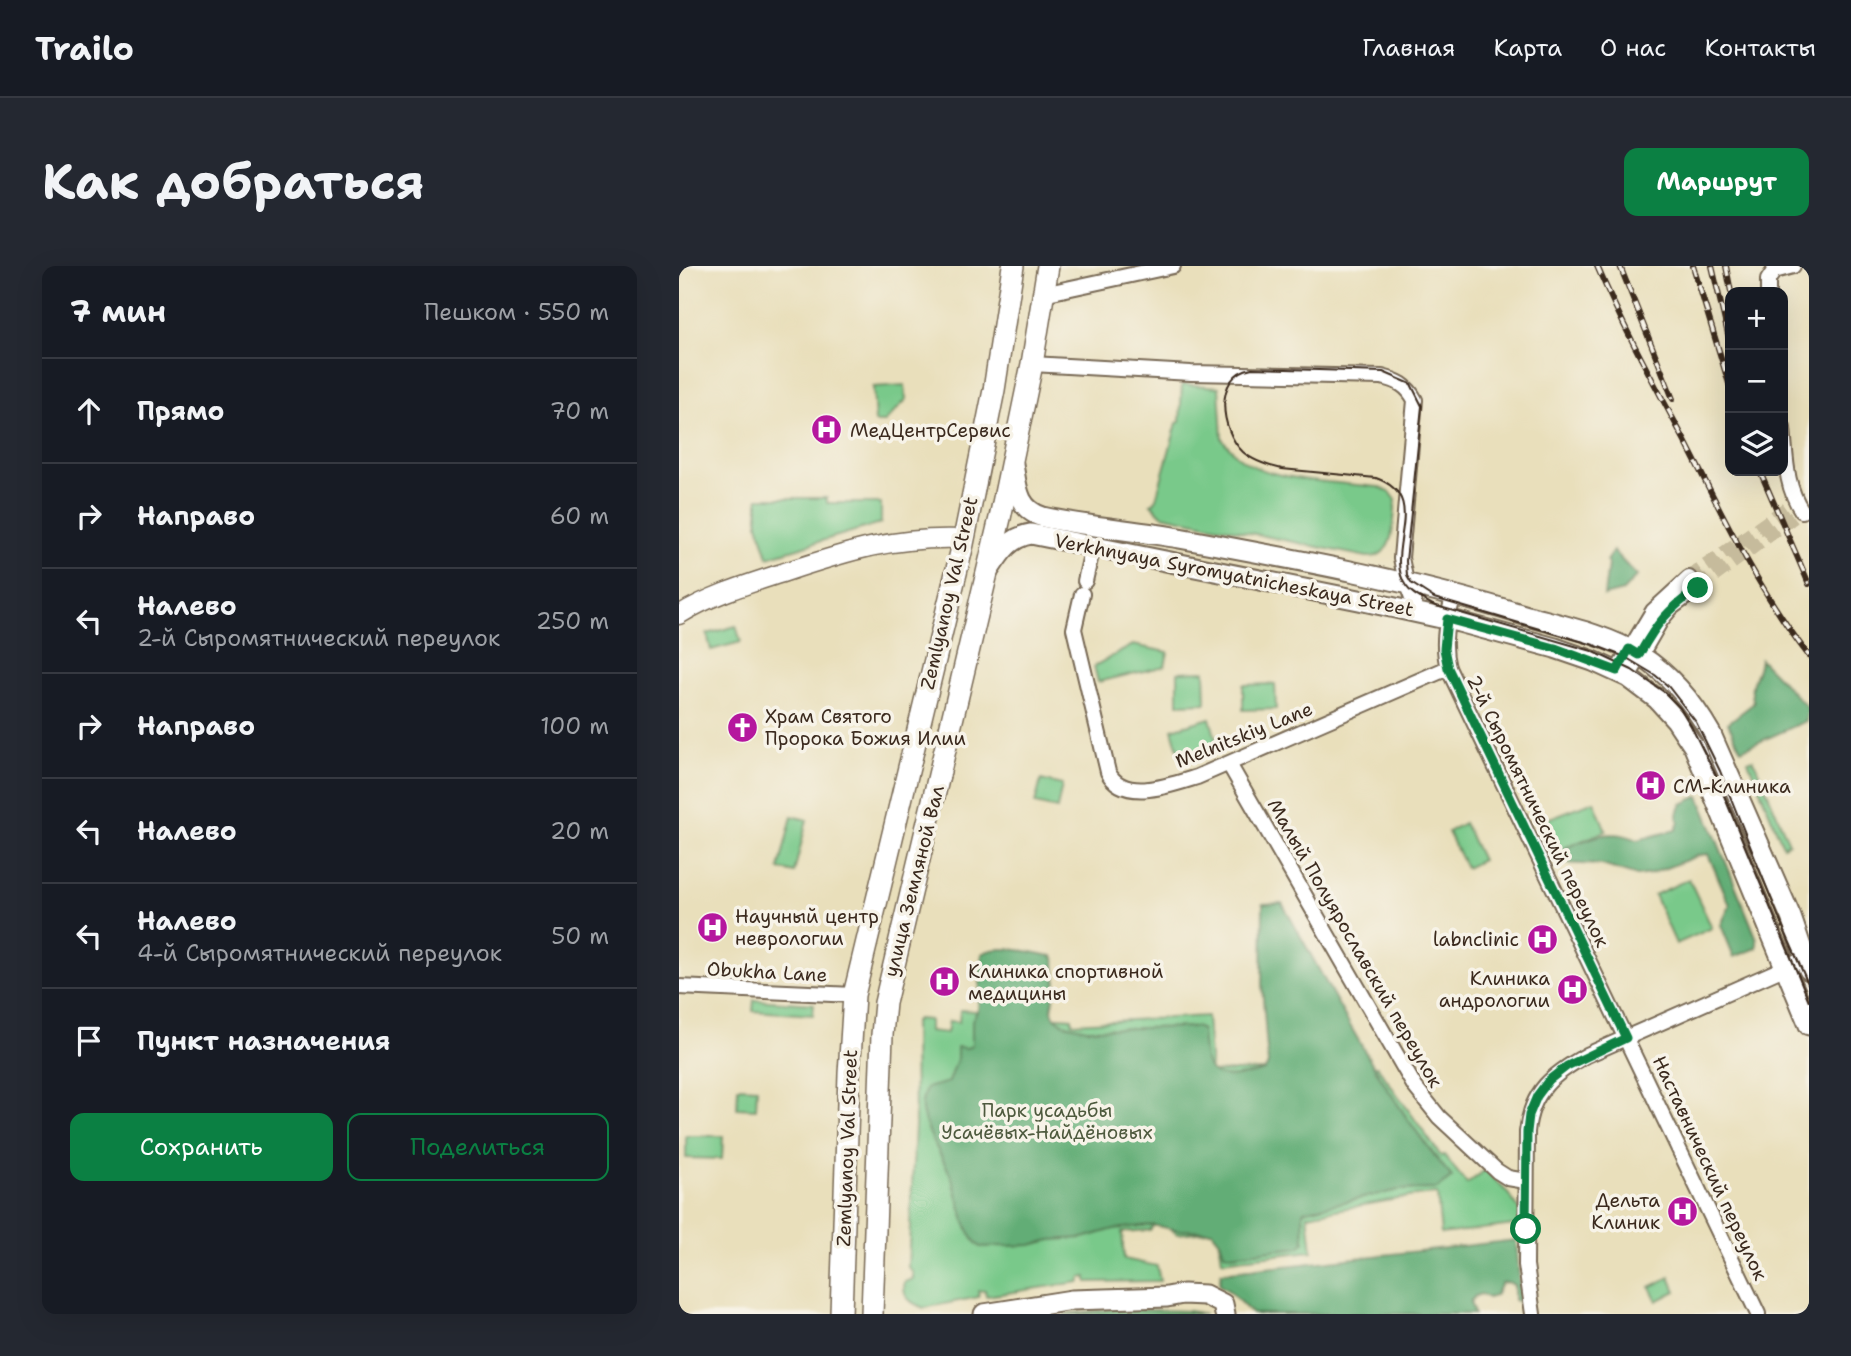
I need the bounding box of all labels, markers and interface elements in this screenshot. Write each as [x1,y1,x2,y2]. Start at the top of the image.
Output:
text: Trailo [35,26,134,71]
text: Главная [1362,32,1455,64]
text: Карта [1493,32,1562,64]
text: О нас [1600,32,1666,64]
text: Контакты [1704,32,1816,64]
button: Маршрут [1624,148,1809,216]
text: Как добраться [42,149,424,215]
map controls [1725,287,1788,476]
button: + [1725,287,1788,350]
text: 7 мин [70,291,166,332]
text: Пешком · 550 m [424,297,609,327]
button: − [1725,350,1788,413]
icon: ahead [70,392,108,430]
text: Прямо [137,393,225,428]
text: 70 m [550,396,609,426]
hospital icon: МедЦентрСервис [810,413,844,447]
button: layers [1725,413,1788,476]
place label: МедЦентрСервис [850,418,1011,443]
street label: Zemlyanoy Val Street [915,494,983,692]
icon: right [70,497,108,535]
text: Направо [137,498,255,533]
text: 60 m [550,501,609,531]
street label: Verkhnyaya Syromyatnicheskaya Street [1052,528,1416,622]
route end [1682,572,1713,603]
text: Налево [137,588,237,623]
icon: left [70,602,108,640]
text: 250 m [536,606,609,636]
text: 2-й Сыромятнический переулок [137,623,500,653]
street label: 2-й Сыромятнический переулок [1461,671,1615,951]
street label: Melnitskiy Lane [1172,696,1316,774]
place label: Храм Святого Пророка Божия Илии [765,704,966,751]
icon: right [70,707,108,745]
text: Направо [137,708,255,743]
church icon: Храм Святого Пророка Божия Илии [725,710,759,744]
text: 100 m [540,711,609,741]
hospital icon: СМ-Клиника [1633,769,1667,803]
place label: СМ-Клиника [1673,774,1791,799]
street label: улица Земляной Вал [878,782,950,979]
street label: Малый Полуярославский переулок [1262,794,1448,1092]
icon: left [70,812,108,850]
text: Налево [137,813,237,848]
text: 20 m [550,816,609,846]
text: Налево [137,903,237,938]
place label: Научный центр неврологии [735,904,879,951]
hospital icon: Научный центр неврологии [695,910,729,944]
icon: left [70,917,108,955]
text: 50 m [551,921,609,951]
hospital icon: labnclinic [1525,922,1559,956]
place label: labnclinic [1433,927,1519,952]
text: 4-й Сыромятнический переулок [137,938,502,968]
street label: Obukha Lane [706,956,828,988]
place label: Клиника спортивной медицины [968,959,1163,1006]
hospital icon: Клиника спортивной медицины [928,965,962,999]
place label: Клиника андрологии [1439,966,1550,1013]
hospital icon: Клиника андрологии [1556,972,1590,1006]
icon: arrive [70,1022,108,1060]
text: Пункт назначения [137,1023,390,1058]
street label: Zemlyanoy Val Street [831,1049,863,1247]
street label: Наставнический переулок [1647,1052,1773,1284]
park label: Парк усадьбы Усачёвых-Найдёновых [941,1098,1153,1145]
button: Сохранить [70,1113,333,1181]
button: Поделиться [347,1113,609,1181]
place label: Дельта Клиник [1591,1188,1660,1235]
hospital icon: Дельта Клиник [1666,1194,1700,1228]
route start [1510,1213,1541,1244]

